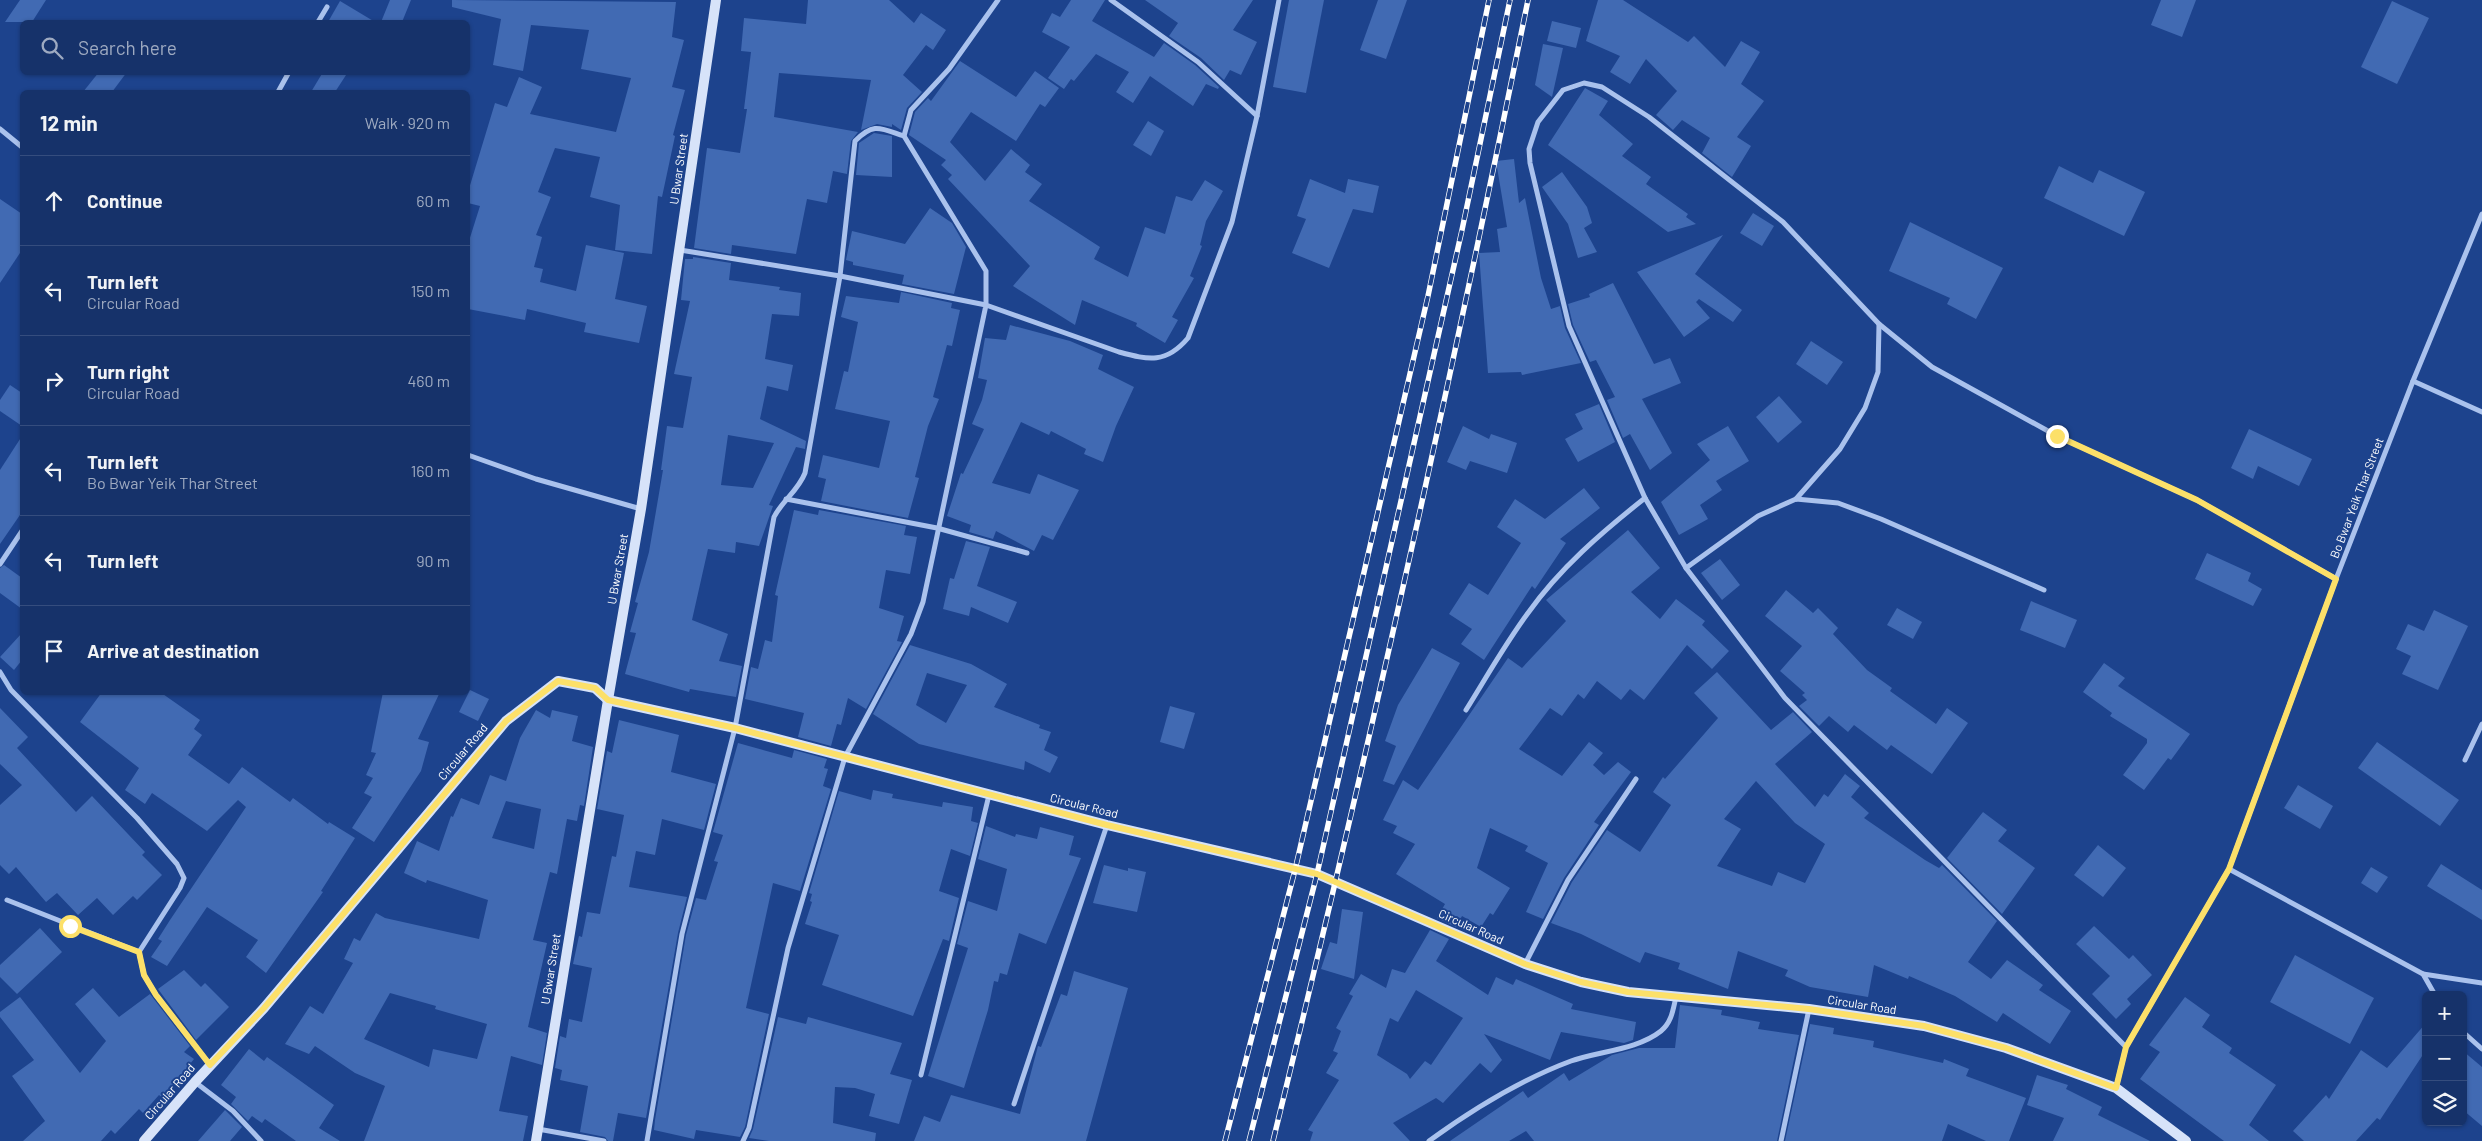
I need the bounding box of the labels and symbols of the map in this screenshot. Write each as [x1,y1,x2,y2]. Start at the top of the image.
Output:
street label: U Bwar Street [666,132,690,205]
route end [2046,425,2069,448]
street label: Bo Bwar Yeik Thar Street [2327,435,2386,560]
street label: U Bwar Street [604,532,630,605]
street label: Circular Road [435,720,490,782]
street label: Circular Road [1049,790,1120,820]
street label: Circular Road [1437,906,1506,947]
route start [59,915,82,938]
street label: U Bwar Street [537,932,563,1005]
street label: Circular Road [1827,992,1898,1016]
street label: Circular Road [141,1061,197,1122]

